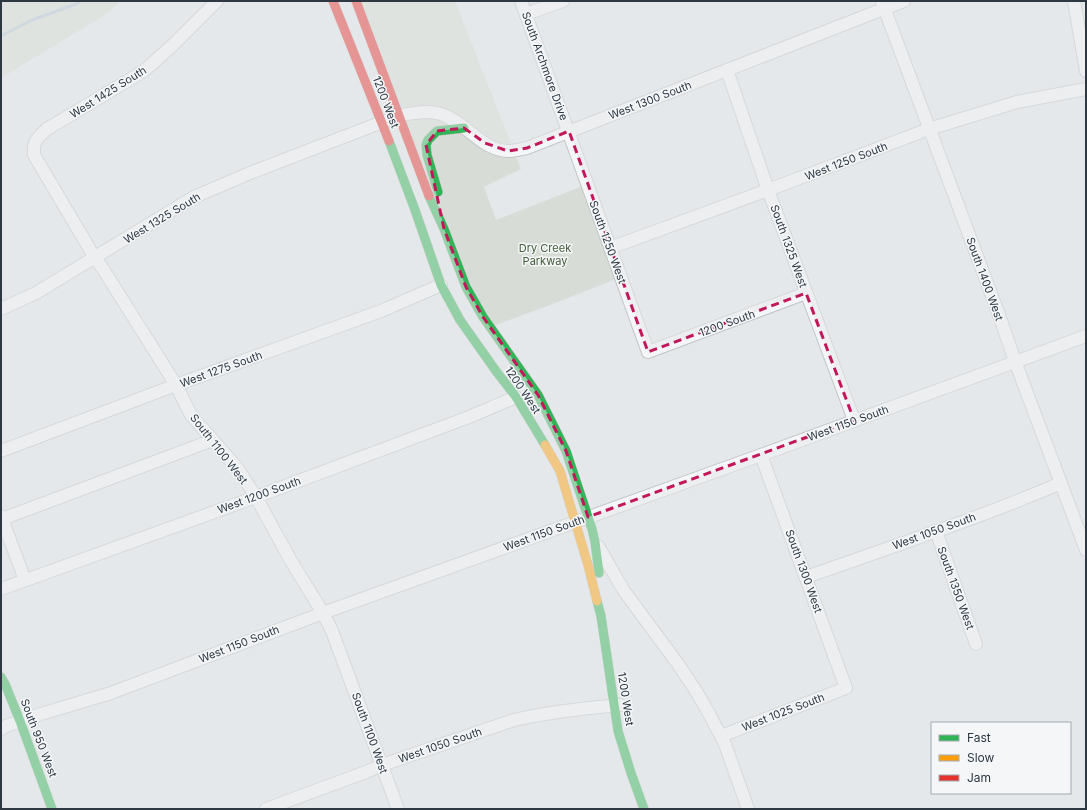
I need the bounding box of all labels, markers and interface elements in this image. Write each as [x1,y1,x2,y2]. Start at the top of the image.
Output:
street label: South Archmore Drive [519,10,571,122]
street label: West 1425 South [67,63,149,121]
street label: 1200 West [370,74,402,130]
street label: West 1300 South [607,78,693,122]
street label: West 1250 South [803,139,889,183]
street label: West 1325 South [121,190,203,246]
street label: South 1250 West [586,199,630,286]
street label: South 1325 West [768,203,811,290]
street label: South 1400 West [963,235,1007,323]
park label: Dry Creek Parkway [519,241,571,268]
street label: 1200 South [697,306,757,340]
street label: West 1275 South [178,348,264,390]
street label: 1200 West [502,364,544,417]
street label: West 1150 South [806,402,890,444]
street label: South 1100 West [187,411,251,487]
street label: West 1200 South [215,473,303,517]
street label: West 1050 South [890,509,978,553]
street label: West 1150 South [502,512,586,554]
street label: South 1300 West [782,527,826,615]
street label: South 1350 West [934,545,978,632]
street label: West 1150 South [197,622,281,666]
street label: 1200 West [615,671,637,727]
street label: South 1100 West [349,690,391,776]
street label: West 1025 South [740,690,826,734]
street label: South 950 West [18,697,61,780]
legend [931,722,1071,794]
street label: West 1050 South [396,724,484,766]
text: Fast [967,730,991,745]
text: Slow [967,750,995,765]
text: Jam [967,770,991,785]

